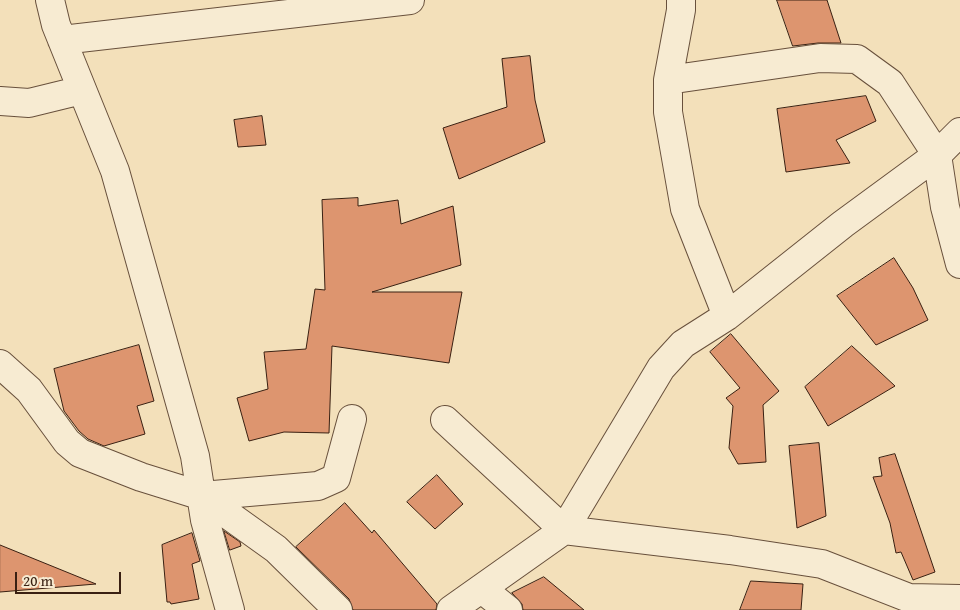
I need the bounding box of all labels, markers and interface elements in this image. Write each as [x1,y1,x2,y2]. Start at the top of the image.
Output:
scale bar [18,562,124,594]
text: 20 m [23,570,53,591]

